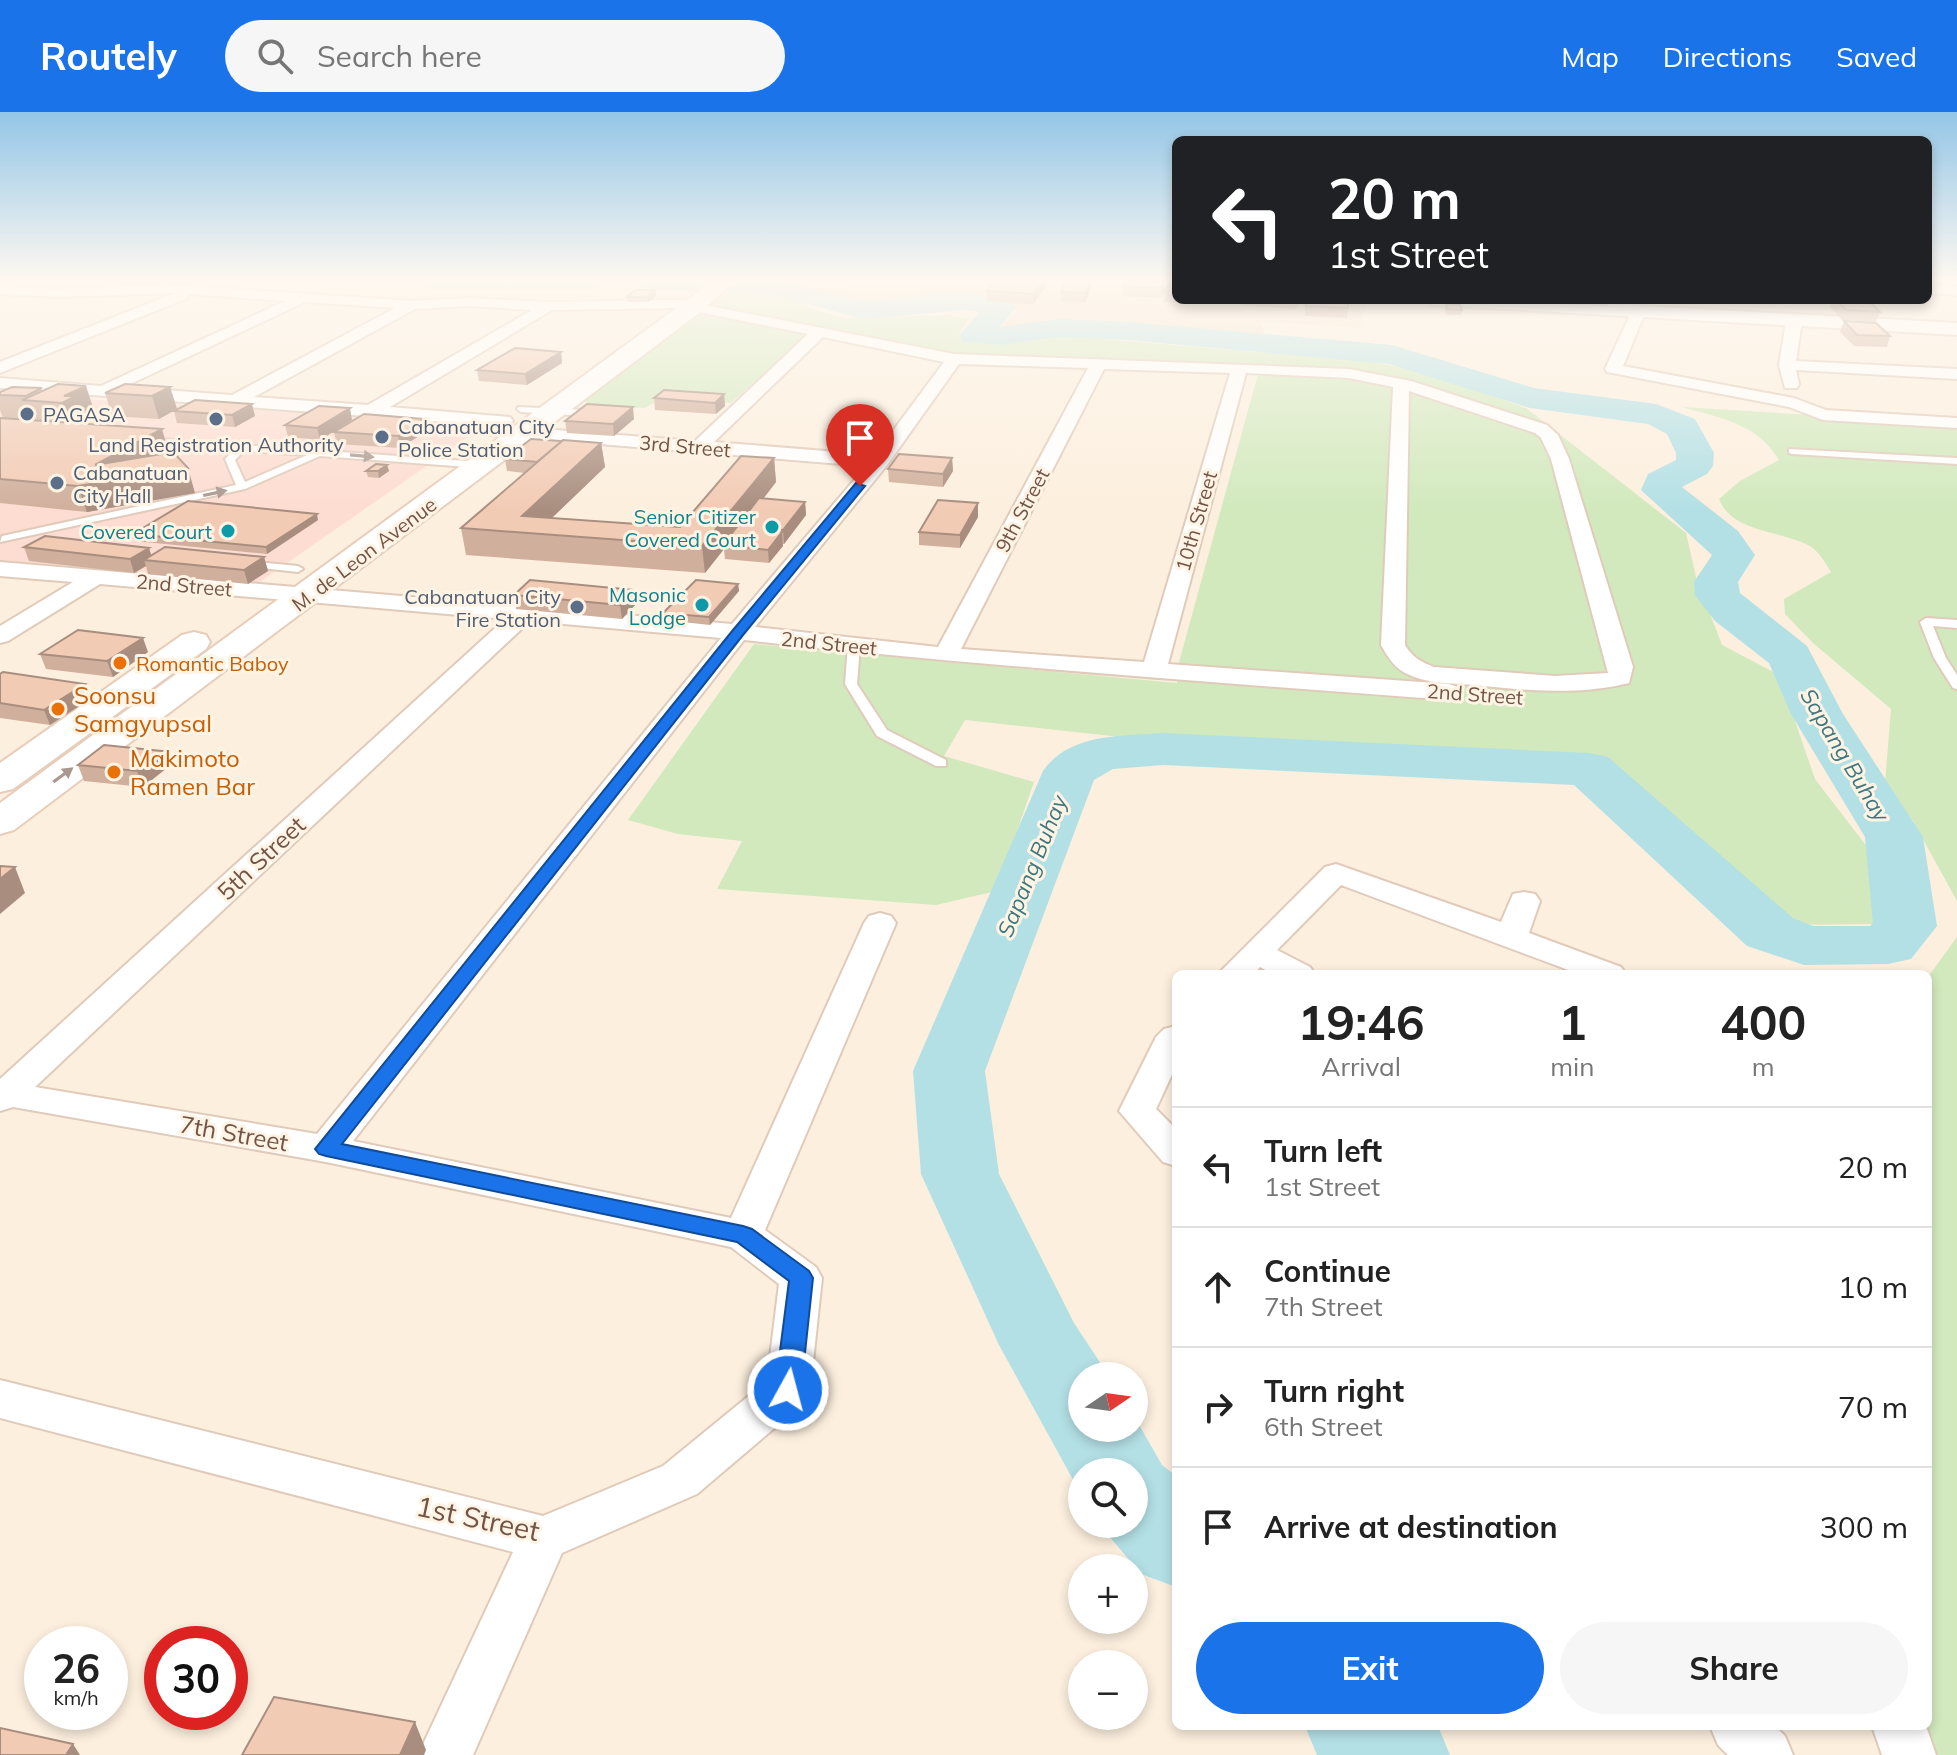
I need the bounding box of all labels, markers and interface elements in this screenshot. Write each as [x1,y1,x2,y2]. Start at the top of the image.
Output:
search box [225,20,785,92]
text: Routely [40,32,177,80]
icon: search [253,34,297,78]
text: Search here [317,37,482,75]
text: Map [1561,39,1619,74]
text: Directions [1663,39,1792,74]
text: Saved [1836,39,1917,74]
text: 20 m [1328,163,1461,233]
icon: left [1196,168,1300,272]
text: 1st Street [1328,232,1489,277]
place label: PAGASA [43,402,126,427]
pin [826,404,894,486]
marker: PAGASA [18,405,36,423]
marker: Land Registration Authority [207,410,225,428]
place label: Cabanatuan City Police Station [398,414,555,462]
icon: arrive [838,416,882,460]
marker: Cabanatuan City Police Station [373,428,391,446]
street label: 3rd Street [638,430,732,462]
place label: Land Registration Authority [88,432,344,457]
one-way arrow [350,449,375,462]
place label: Cabanatuan City Hall [73,460,188,508]
street label: 9th Street [990,464,1054,556]
street label: 10th Street [1170,468,1222,574]
marker: Cabanatuan City Hall [48,474,66,492]
one-way arrow [203,486,228,499]
street label: M. de Leon Avenue [287,491,441,617]
place label: Senior Citizer Covered Court [624,504,757,552]
marker: Senior Citizer Covered Court [763,518,781,536]
place label: Covered Court [80,519,212,544]
marker: Covered Court [219,522,237,540]
street label: 2nd Street [135,568,233,602]
place label: Masonic Lodge [609,582,686,630]
place label: Cabanatuan City Fire Station [404,584,561,632]
marker: Masonic Lodge [693,596,711,614]
marker: Cabanatuan City Fire Station [568,598,586,616]
street label: 2nd Street [780,626,878,660]
place label: Romantic Baboy [136,651,289,676]
marker: Romantic Baboy [111,654,129,672]
street label: 2nd Street [1426,678,1524,710]
place label: Soonsu Samgyupsal [74,680,212,738]
water label: Sapang Buhay [1794,683,1896,828]
marker: Soonsu Samgyupsal [49,700,67,718]
place label: Makimoto Ramen Bar [130,743,255,801]
marker: Makimoto Ramen Bar [105,763,123,781]
one-way arrow [53,768,73,784]
water label: Sapang Buhay [991,790,1074,941]
street label: 5th Street [211,810,311,906]
text: 19:46 [1298,992,1425,1052]
text: 1 [1558,992,1587,1052]
text: 400 [1720,992,1806,1052]
text: Arrival [1321,1050,1401,1083]
text: min [1550,1050,1594,1083]
text: m [1752,1050,1775,1083]
street label: 7th Street [177,1109,291,1157]
text: Turn left [1264,1132,1382,1170]
icon: left [1196,1145,1240,1189]
text: 20 m [1838,1148,1908,1186]
text: 1st Street [1264,1170,1380,1203]
text: Continue [1264,1252,1391,1290]
icon: ahead [1196,1265,1240,1309]
text: 10 m [1838,1268,1908,1306]
text: 7th Street [1264,1290,1383,1323]
position arrow [746,1348,830,1432]
north arrow [1068,1362,1148,1442]
map controls [1068,1362,1148,1730]
text: Turn right [1264,1372,1404,1410]
icon: right [1196,1385,1240,1429]
text: 70 m [1838,1388,1908,1426]
text: 6th Street [1264,1410,1383,1443]
button: search [1068,1458,1148,1538]
street label: 1st Street [413,1488,543,1548]
icon: arrive [1196,1505,1240,1549]
text: Arrive at destination [1264,1508,1558,1546]
text: 300 m [1820,1508,1908,1546]
button: + [1068,1554,1148,1634]
button: Exit [1196,1622,1544,1714]
button: Share [1560,1622,1908,1714]
speed limit sign: 30 [144,1626,248,1730]
text: 26 [52,1643,100,1693]
button: − [1068,1650,1148,1730]
text: km/h [53,1685,99,1710]

